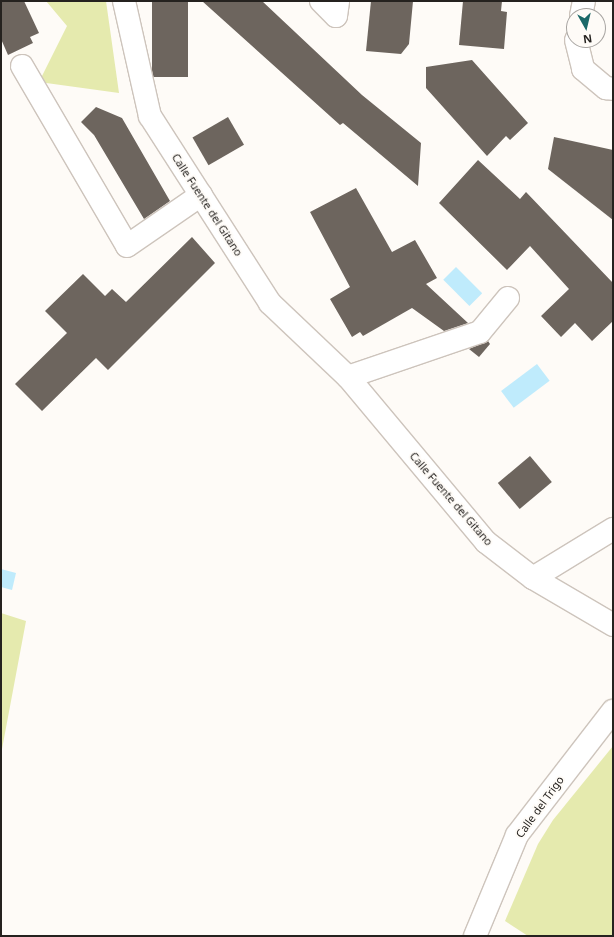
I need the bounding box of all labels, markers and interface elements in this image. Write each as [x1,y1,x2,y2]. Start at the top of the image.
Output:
north arrow [566,8,606,48]
text: N [582,31,593,47]
street label: Calle Fuente del Gitano [169,151,245,259]
street label: Calle Fuente del Gitano [407,450,495,548]
street label: Calle del Trigo [513,774,567,840]

